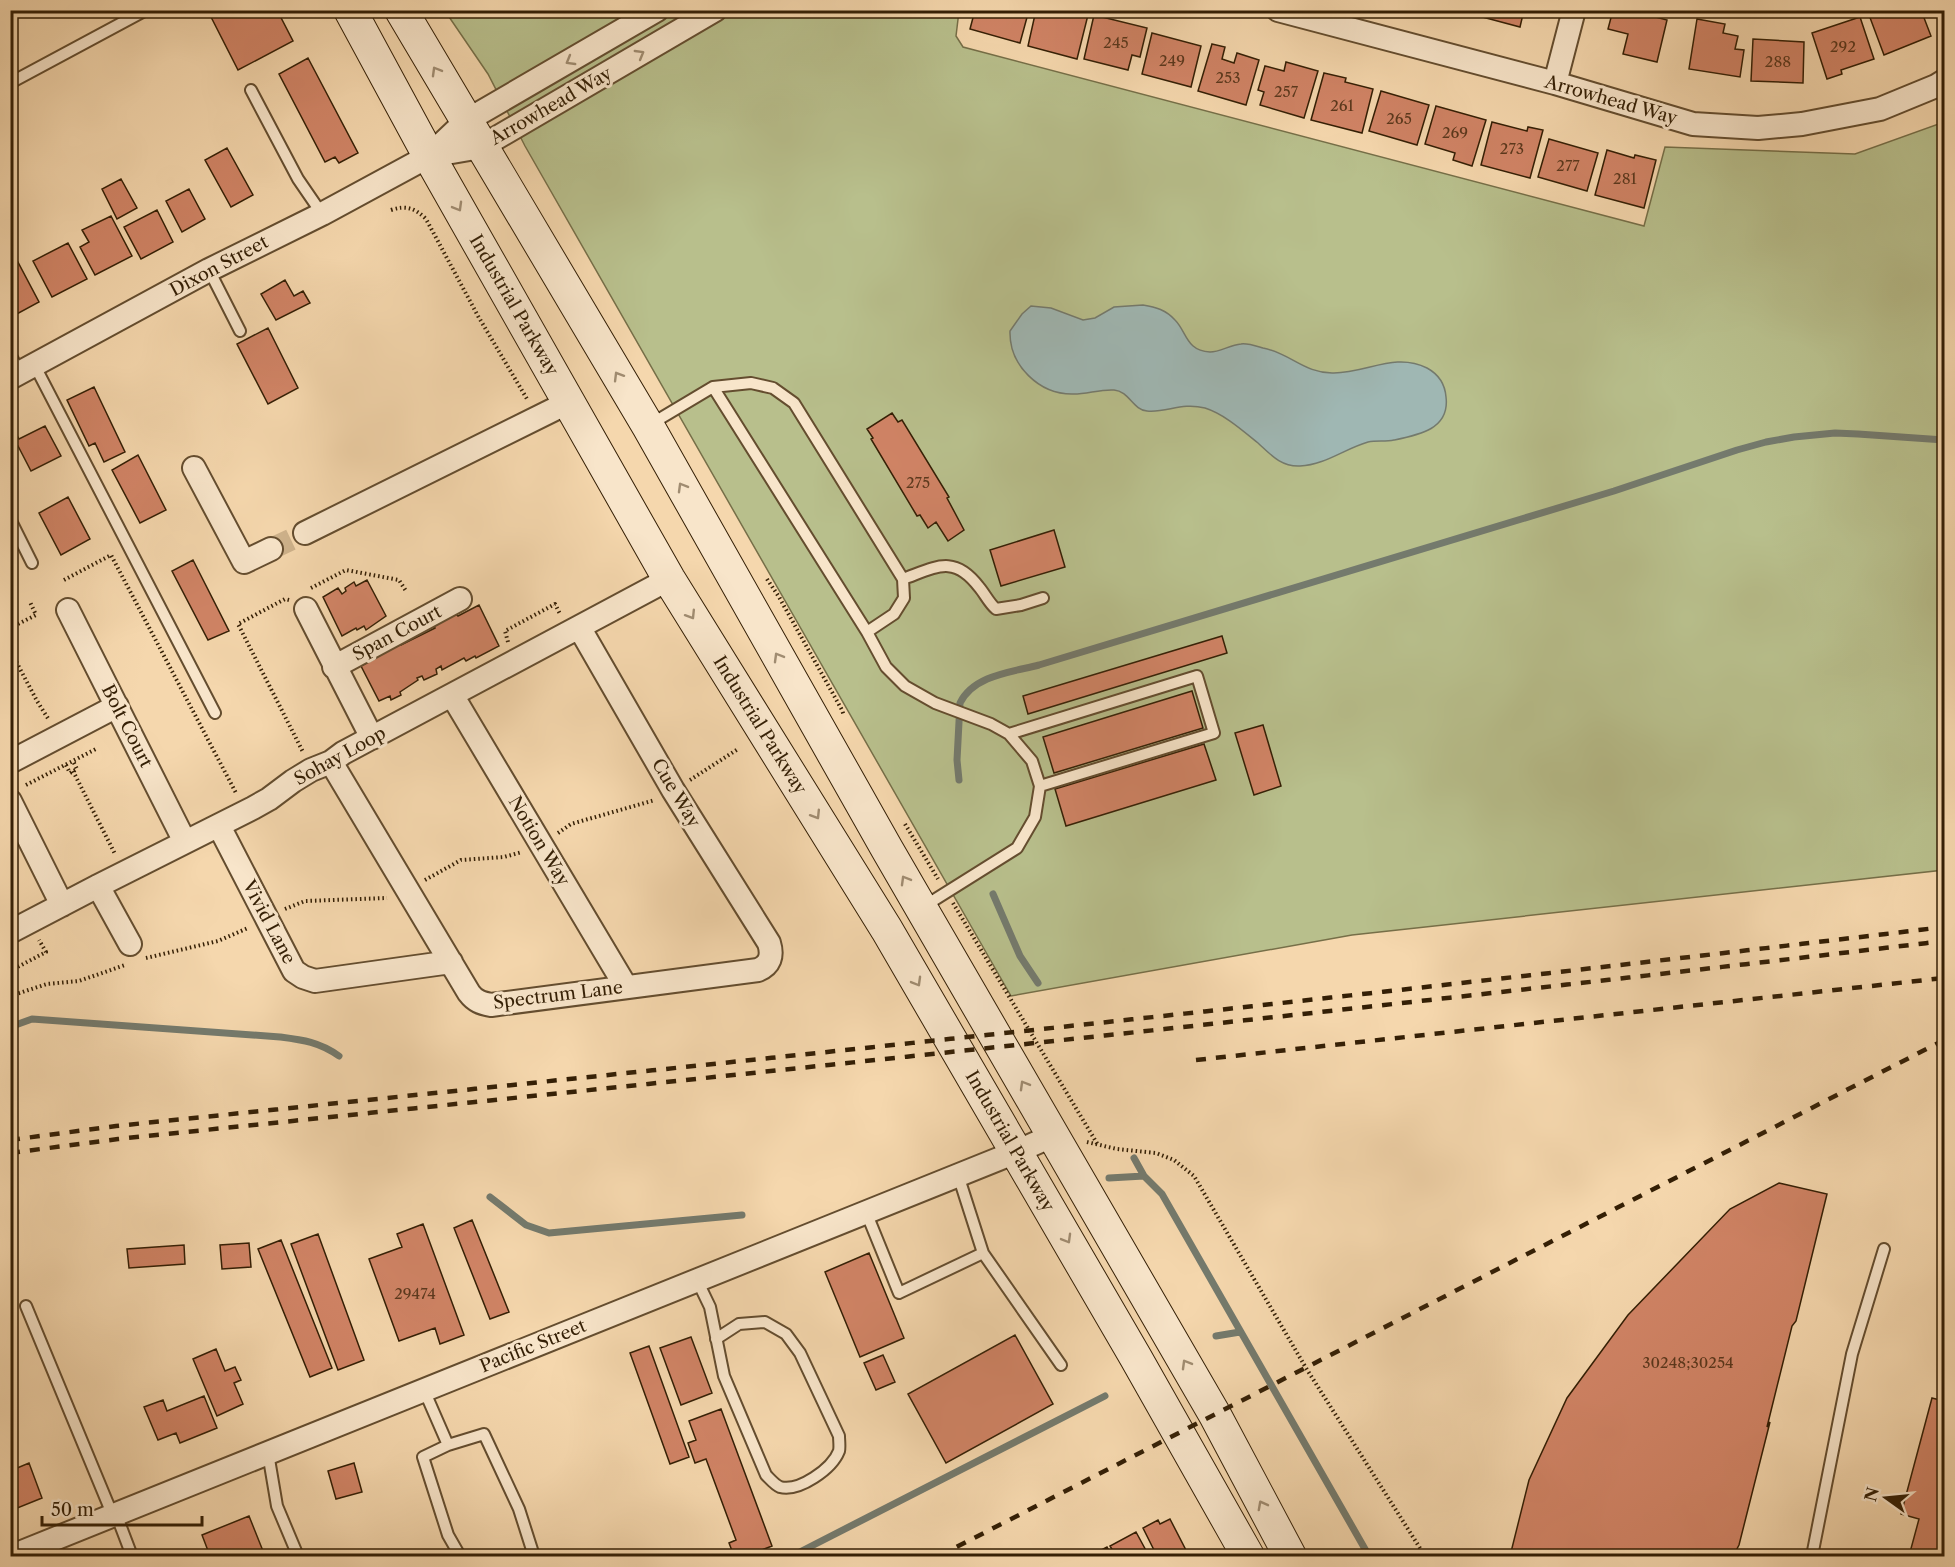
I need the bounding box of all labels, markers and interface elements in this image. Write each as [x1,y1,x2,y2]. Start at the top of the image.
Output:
house number: 245 [1103,33,1129,52]
house number: 292 [1830,37,1856,56]
one-way arrow [634,50,644,61]
house number: 249 [1159,51,1185,70]
house number: 288 [1765,52,1791,71]
one-way arrow [566,54,576,65]
street label: Arrowhead Way [485,62,617,150]
one-way arrow [432,67,444,77]
house number: 253 [1215,68,1241,87]
street label: Arrowhead Way [1541,70,1681,130]
house number: 257 [1274,82,1299,101]
house number: 261 [1330,96,1355,115]
house number: 265 [1386,109,1412,128]
house number: 269 [1442,123,1468,142]
house number: 273 [1500,139,1524,158]
house number: 277 [1556,156,1580,175]
house number: 281 [1613,169,1638,188]
one-way arrow [451,200,462,211]
street label: Dixon Street [166,231,273,301]
street label: Industrial Parkway [465,231,564,380]
one-way arrow [614,372,625,382]
house number: 275 [906,473,930,492]
one-way arrow [678,483,689,493]
street label: Span Court [349,600,446,666]
one-way arrow [684,609,696,619]
street label: Industrial Parkway [709,652,812,799]
one-way arrow [774,652,786,663]
street label: Bolt Court [97,681,158,772]
street label: Sohay Loop [290,722,390,790]
street label: Cue Way [647,755,706,832]
street label: Notion Way [504,792,575,891]
one-way arrow [808,809,820,819]
street label: Vivid Lane [237,875,300,968]
one-way arrow [901,876,912,886]
street label: Spectrum Lane [492,976,624,1014]
one-way arrow [910,976,921,986]
street label: Industrial Parkway [961,1067,1060,1216]
one-way arrow [1020,1081,1032,1091]
one-way arrow [1059,1233,1071,1244]
house number: 29474 [394,1284,436,1303]
street label: Pacific Street [477,1314,590,1377]
house number: 30248;30254 [1642,1353,1734,1372]
one-way arrow [1182,1360,1193,1370]
north arrow [1856,1468,1916,1528]
text: N [1860,1485,1883,1503]
scale bar [42,1489,202,1527]
text: 50 m [51,1499,94,1521]
one-way arrow [1258,1500,1269,1511]

